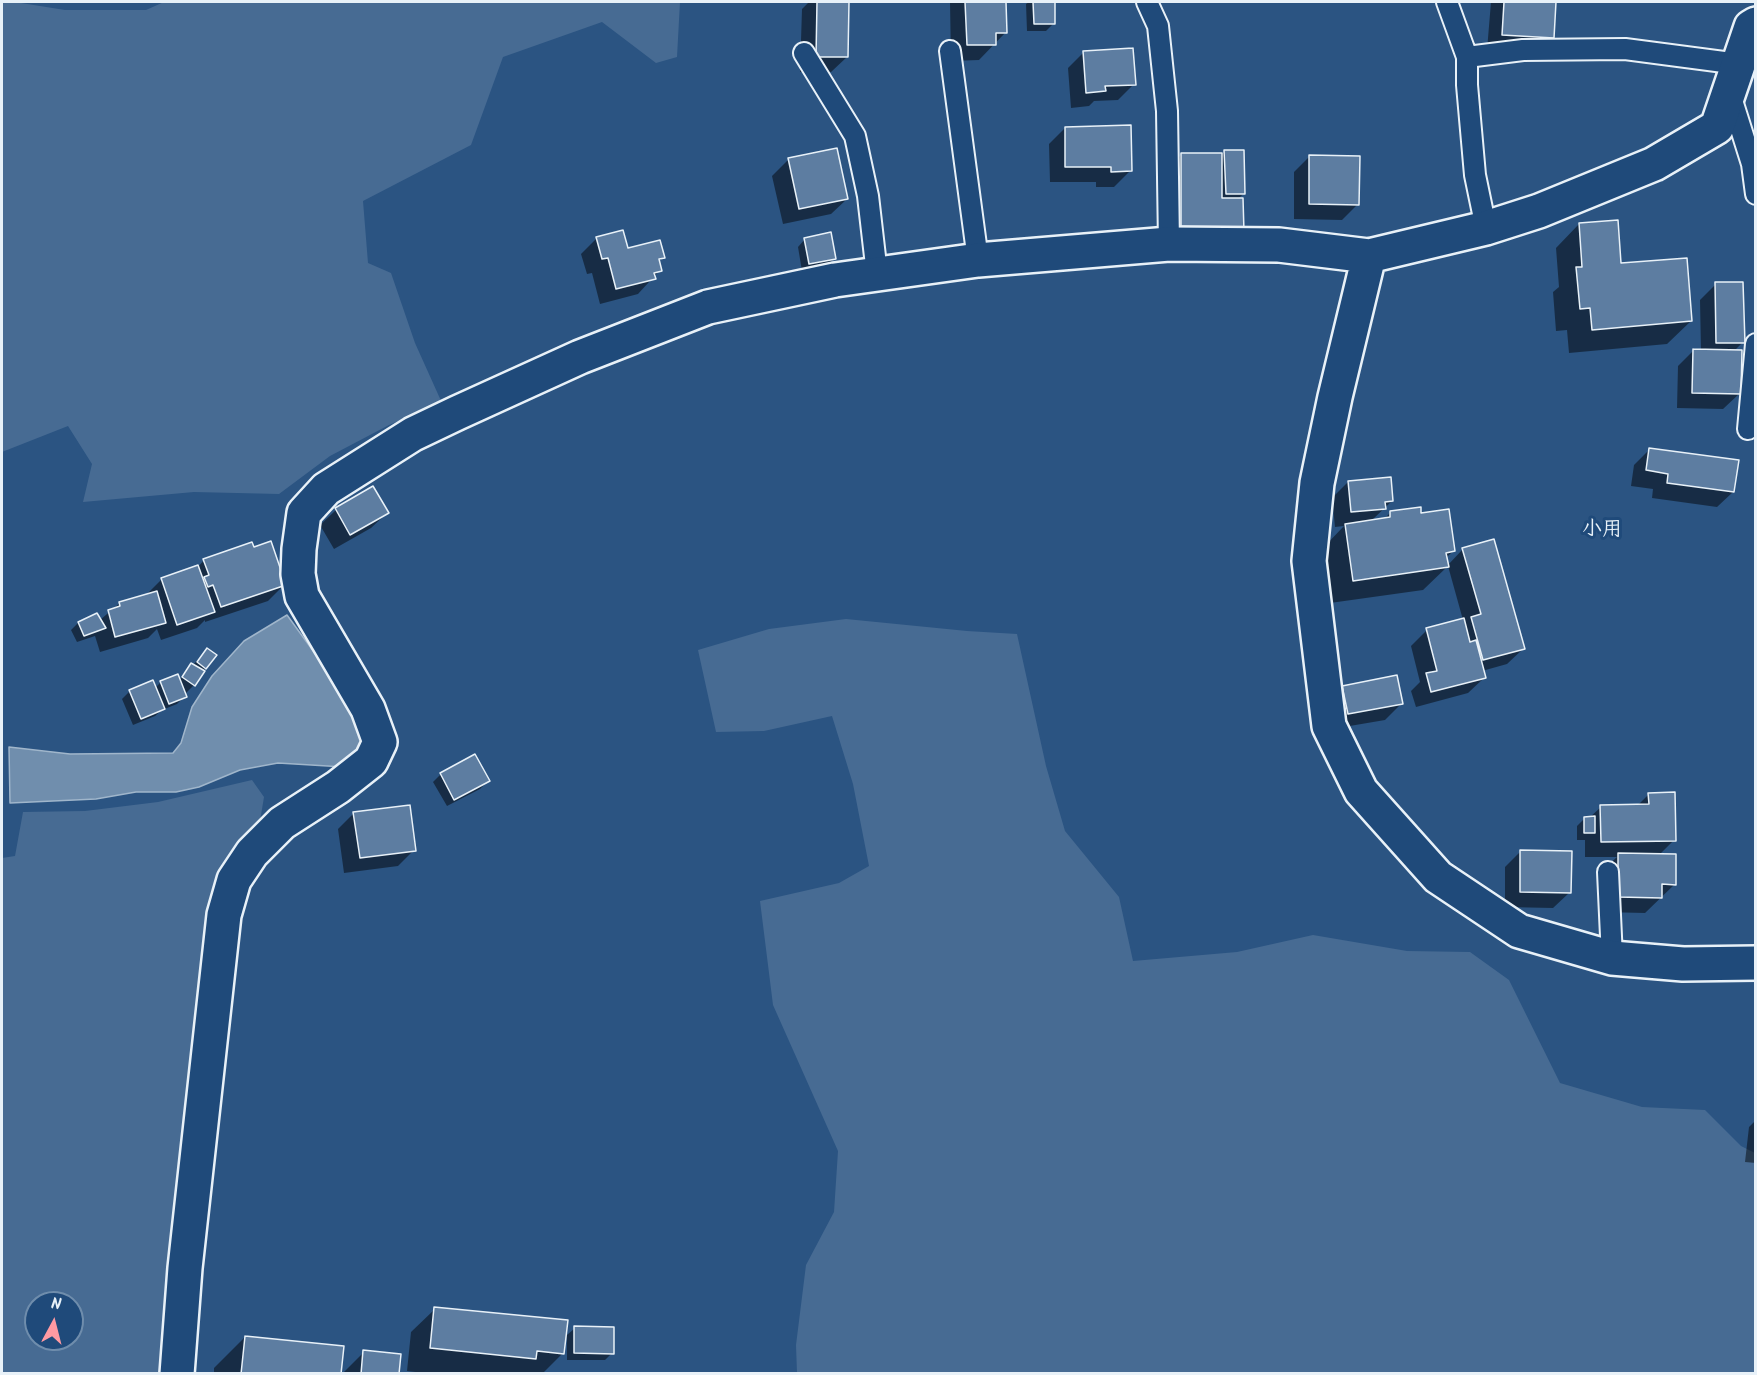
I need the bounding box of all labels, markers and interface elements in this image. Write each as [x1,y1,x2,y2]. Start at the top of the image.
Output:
district label: 小用 [1582,520,1622,544]
north arrow [24,1291,84,1351]
text: N [49,1292,63,1318]

